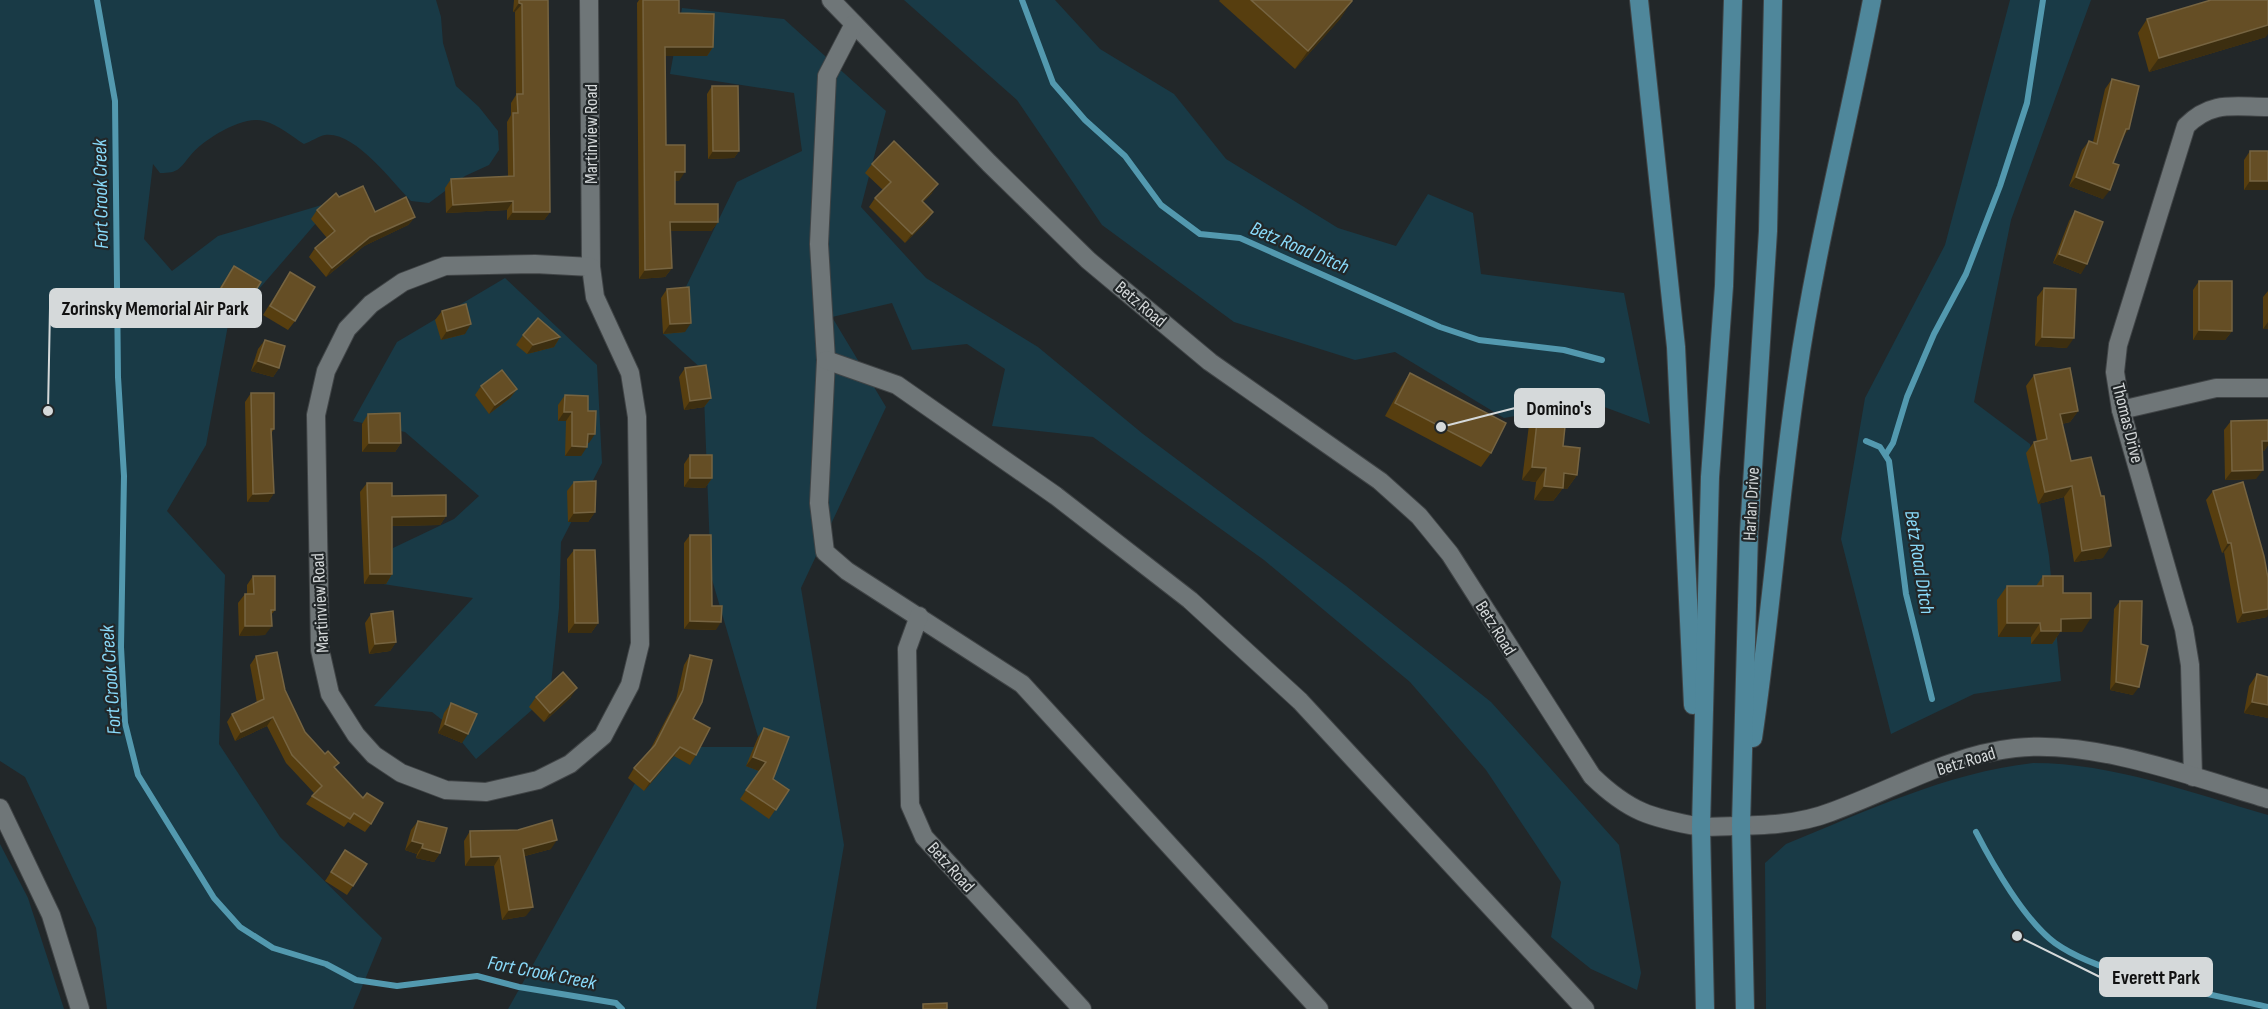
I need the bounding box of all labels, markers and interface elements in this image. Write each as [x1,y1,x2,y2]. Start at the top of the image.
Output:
street label: Martinview Road [581,84,602,184]
water label: Fort Crook Creek [88,138,114,249]
water label: Betz Road Ditch [1247,216,1352,279]
street label: Betz Road [1111,277,1170,332]
callout: Zorinsky Memorial Air Park [50,289,261,327]
text: Zorinsky Memorial Air Park [61,297,249,321]
street label: Thomas Drive [2107,381,2148,465]
callout: Domino's [1515,389,1604,427]
text: Domino's [1526,397,1592,421]
street label: Harlan Drive [1739,467,1764,541]
water label: Betz Road Ditch [1899,509,1939,616]
street label: Martinview Road [307,553,334,653]
street label: Betz Road [1471,597,1520,659]
water label: Fort Crook Creek [95,624,127,735]
street label: Betz Road [1934,743,1998,780]
street label: Betz Road [923,838,979,897]
water label: Fort Crook Creek [486,951,598,995]
callout: Everett Park [2100,958,2212,996]
text: Everett Park [2112,966,2200,990]

